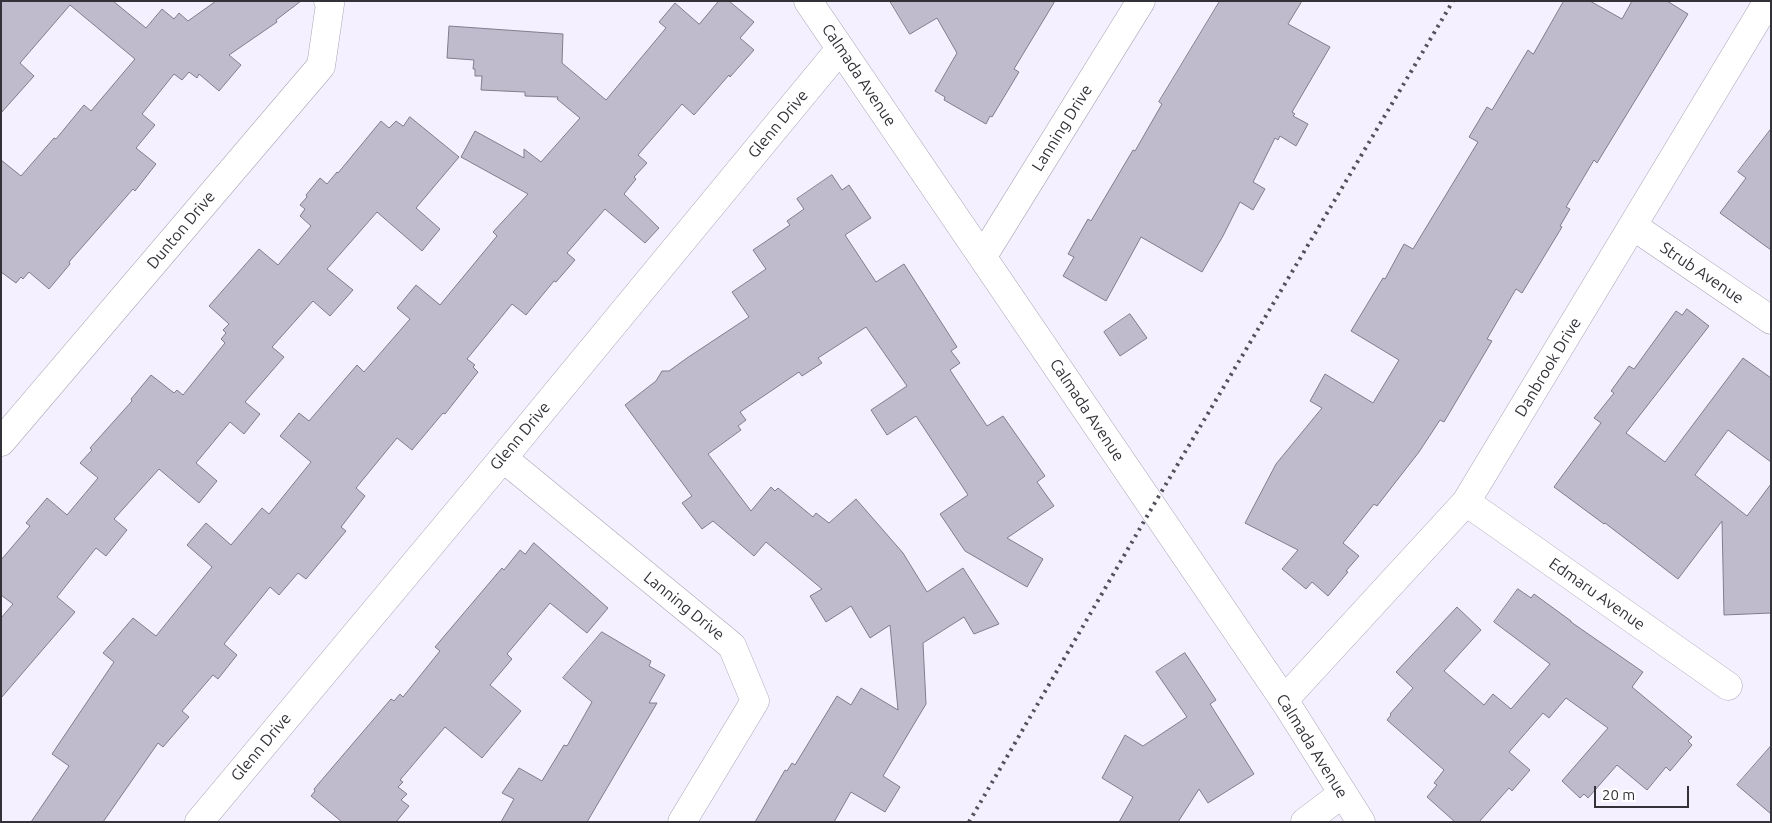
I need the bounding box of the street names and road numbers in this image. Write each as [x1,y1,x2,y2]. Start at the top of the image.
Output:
street label: Calmada Avenue [818,20,900,130]
street label: Lanning Drive [1028,81,1096,175]
street label: Glenn Drive [744,86,812,162]
street label: Dunton Drive [143,187,219,273]
street label: Strub Avenue [1657,238,1747,308]
street label: Danbrook Drive [1511,314,1585,420]
street label: Calmada Avenue [1046,355,1128,465]
street label: Glenn Drive [486,398,554,474]
street label: Edmaru Avenue [1545,554,1649,634]
street label: Lanning Drive [640,568,728,644]
street label: Calmada Avenue [1272,690,1352,802]
street label: Glenn Drive [227,709,295,785]

